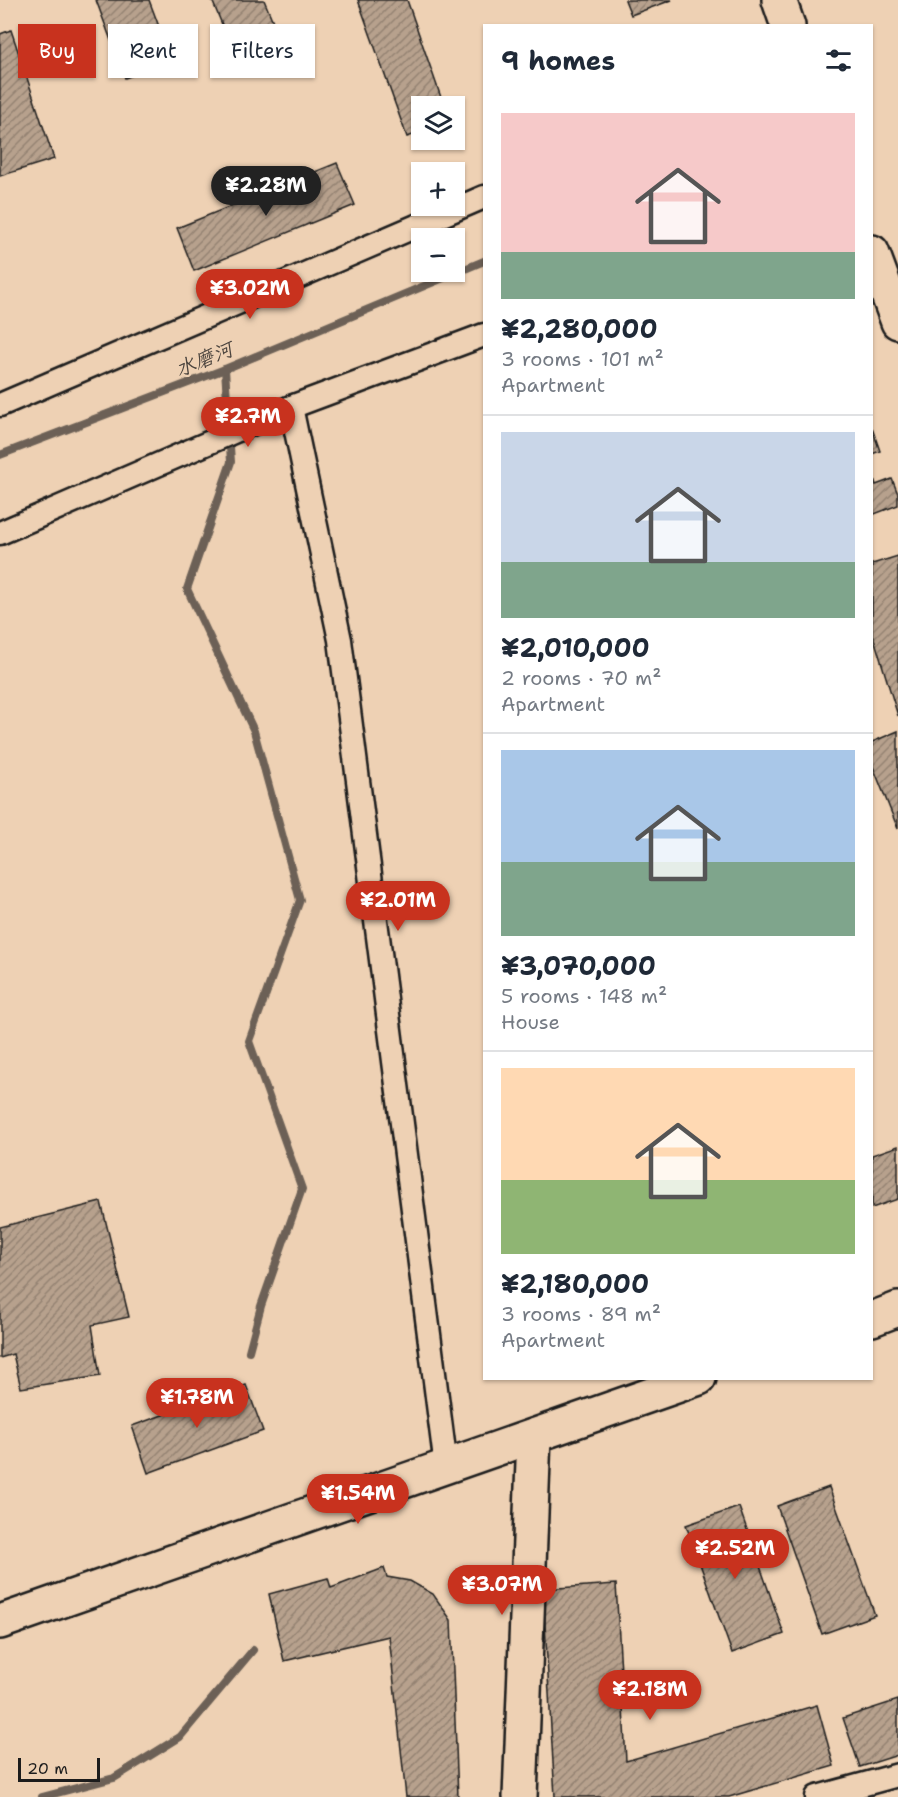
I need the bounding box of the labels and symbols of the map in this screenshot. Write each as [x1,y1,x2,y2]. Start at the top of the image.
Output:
pin: ¥2.28M [217,166,315,217]
pin: ¥3.02M [201,269,299,320]
water label: 水磨河 [171,335,239,382]
pin: ¥2.7M [206,397,290,448]
pin: ¥2.01M [349,881,447,932]
pin: ¥1.78M [148,1378,246,1429]
pin: ¥1.54M [309,1474,407,1525]
pin: ¥2.52M [686,1529,784,1580]
pin: ¥3.07M [453,1565,551,1616]
pin: ¥2.18M [601,1670,699,1721]
scale bar [18,1755,100,1782]

